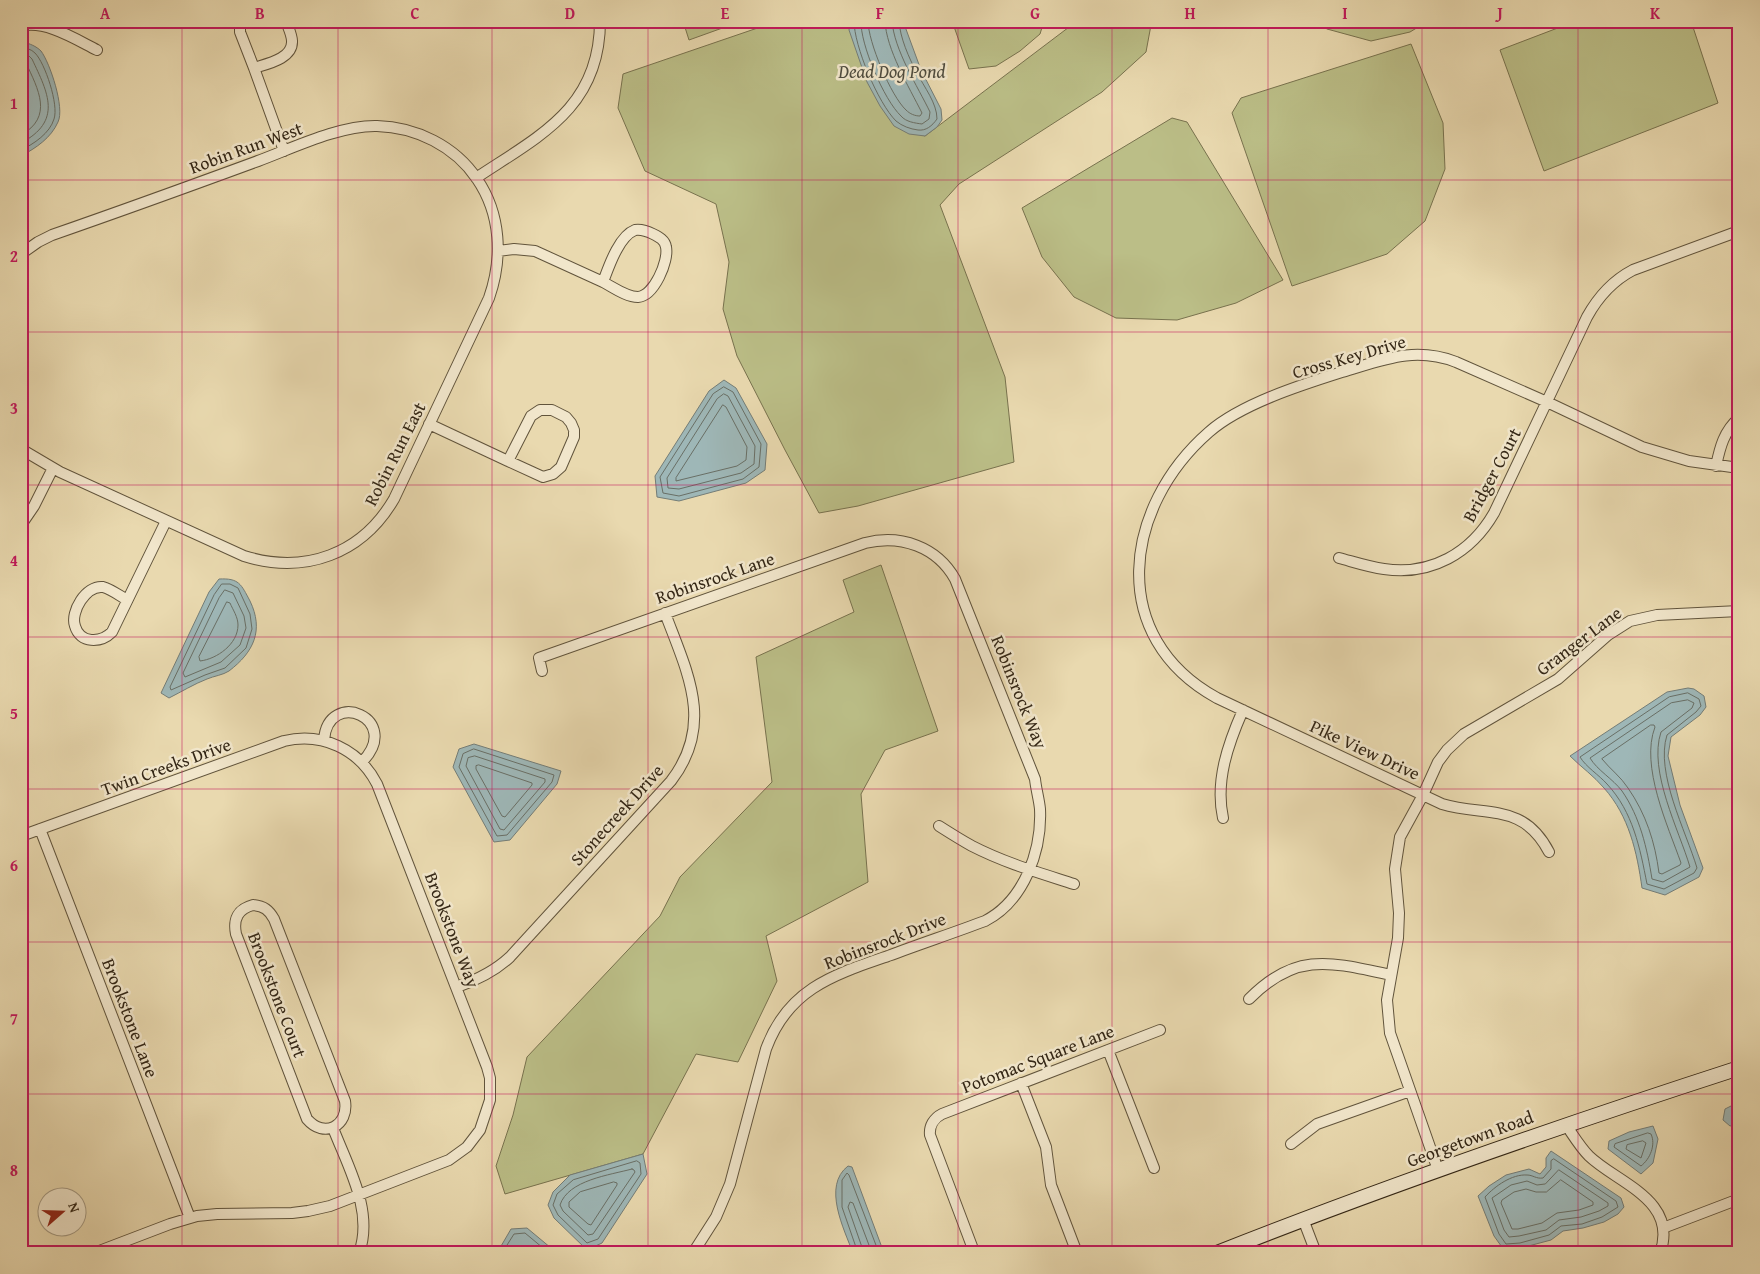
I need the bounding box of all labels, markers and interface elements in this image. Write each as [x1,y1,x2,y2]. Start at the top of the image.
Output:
text: A [100,1,111,25]
text: B [255,1,265,25]
text: C [410,1,420,25]
text: D [565,1,575,25]
text: E [721,1,730,25]
text: F [876,1,884,25]
text: G [1030,1,1040,25]
text: H [1184,1,1196,25]
text: I [1342,1,1348,25]
text: J [1494,1,1503,25]
text: K [1650,1,1661,25]
water label: Dead Dog Pond [837,57,946,85]
text: 1 [10,91,18,115]
street label: Robin Run West [185,114,307,181]
text: 2 [10,244,18,268]
street label: Cross Key Drive [1289,327,1409,386]
text: 3 [10,396,18,420]
street label: Robin Run East [357,397,433,510]
street label: Bridger Court [1455,422,1528,527]
street label: Robinsrock Lane [652,545,778,611]
text: 4 [10,548,18,572]
street label: Granger Lane [1530,599,1627,682]
street label: Robinsrock Way [984,631,1055,753]
text: 5 [10,701,18,725]
street label: Pike View Drive [1306,712,1425,787]
street label: Twin Creeks Drive [97,731,235,803]
street label: Stonecreek Drive [564,758,670,871]
text: 6 [10,853,18,877]
street label: Brookstone Way [418,868,487,992]
street label: Robinsrock Drive [820,905,950,976]
street label: Brookstone Court [241,928,314,1062]
street label: Brookstone Lane [95,954,166,1081]
text: 7 [10,1006,18,1030]
street label: Potomac Square Lane [958,1017,1118,1100]
street label: Georgetown Road [1403,1103,1537,1174]
text: 8 [10,1158,18,1182]
north arrow [38,1186,88,1236]
text: N [63,1200,85,1216]

